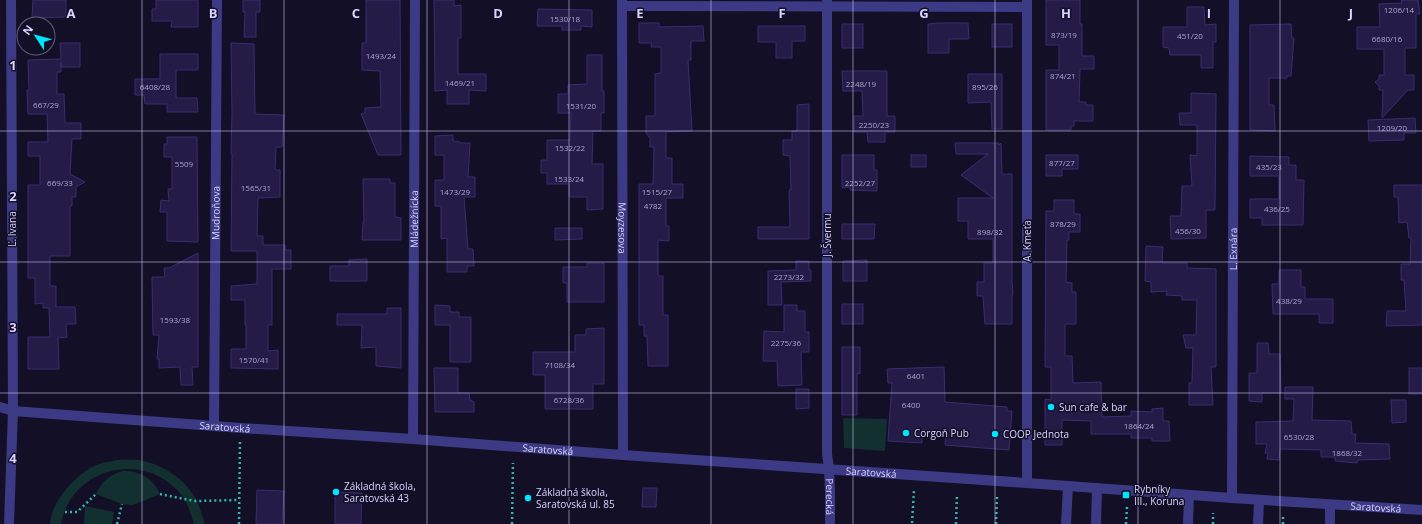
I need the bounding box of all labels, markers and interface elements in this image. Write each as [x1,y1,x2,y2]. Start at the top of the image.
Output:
text: A [67,4,76,22]
text: B [209,4,218,22]
text: C [352,4,360,22]
text: D [493,4,503,22]
text: E [636,4,644,22]
text: F [778,4,786,22]
text: G [919,4,929,22]
text: H [1061,4,1071,22]
text: I [1207,4,1211,22]
text: J [1348,4,1353,22]
house number: 1206/14 [1384,4,1415,15]
house number: 1530/18 [550,13,581,24]
north arrow [16,16,56,56]
text: N [19,22,36,38]
house number: 873/19 [1051,29,1077,40]
house number: 451/20 [1177,30,1203,41]
house number: 6680/16 [1372,33,1403,44]
house number: 1493/24 [366,50,397,61]
text: 1 [9,56,17,74]
house number: 874/21 [1050,70,1076,81]
house number: 1469/21 [445,77,475,88]
house number: 2248/19 [846,78,877,89]
house number: 6408/28 [140,81,171,92]
house number: 895/26 [972,81,998,92]
house number: 667/29 [33,99,59,110]
house number: 1531/20 [566,100,597,111]
house number: 2250/23 [859,119,890,130]
house number: 1209/20 [1377,122,1408,133]
house number: 1532/22 [555,142,586,153]
house number: 877/27 [1049,157,1075,168]
house number: 5509 [175,158,194,169]
house number: 435/23 [1256,161,1282,172]
house number: 1533/24 [554,173,585,184]
house number: 669/33 [47,177,73,188]
house number: 2252/27 [845,177,876,188]
house number: 1565/31 [241,182,271,193]
street label: Mudroňova [208,186,223,240]
house number: 1473/29 [440,186,471,197]
house number: 1515/27 [642,186,673,197]
text: 2 [9,187,17,205]
street label: Mládežnícka [407,190,421,248]
house number: 4782 [644,200,663,211]
street label: Moyzesova [615,202,630,254]
house number: 436/25 [1264,203,1290,214]
street label: Ľ. Ivana [5,211,19,247]
street label: J. Švermu [820,213,834,258]
house number: 878/29 [1050,218,1076,229]
street label: A. Kmeťa [1020,220,1034,262]
house number: 456/30 [1175,225,1201,236]
house number: 898/32 [977,226,1003,237]
street label: L. Exnára [1226,228,1240,270]
house number: 2273/32 [774,271,805,282]
house number: 438/29 [1276,295,1302,306]
house number: 1593/38 [160,314,191,325]
text: 3 [9,318,17,336]
house number: 2275/36 [771,337,802,348]
house number: 1570/41 [239,354,269,365]
house number: 7108/34 [545,359,576,370]
house number: 6401 [907,370,925,381]
house number: 6728/36 [554,394,585,405]
house number: 6400 [902,399,921,410]
place label: Sun cafe & bar [1059,400,1127,414]
marker: Sun cafe & bar [1046,402,1056,412]
street label: Saratovská [199,418,251,436]
house number: 1864/24 [1124,420,1155,431]
place label: Corgoň Pub [914,426,969,440]
place label: COOP Jednota [1003,427,1069,441]
marker: Corgoň Pub [901,428,911,438]
marker: COOP Jednota [990,429,1000,439]
house number: 6530/28 [1284,431,1315,442]
street label: Saratovská [522,440,574,458]
house number: 1868/32 [1332,447,1363,458]
text: 4 [9,449,17,467]
street label: Saratovská [845,463,897,481]
street label: Perecká [823,478,837,515]
place label: Základná škola, Saratovská 43 [344,479,416,505]
place label: Rybníky III., Koruna [1134,482,1184,508]
place label: Základná škola, Saratovská ul. 85 [536,485,615,511]
marker: Základná škola, Saratovská 43 [331,487,341,497]
marker: Rybníky III., Koruna [1121,490,1131,500]
marker: Základná škola, Saratovská ul. 85 [523,493,533,503]
street label: Saratovská [1350,499,1402,516]

